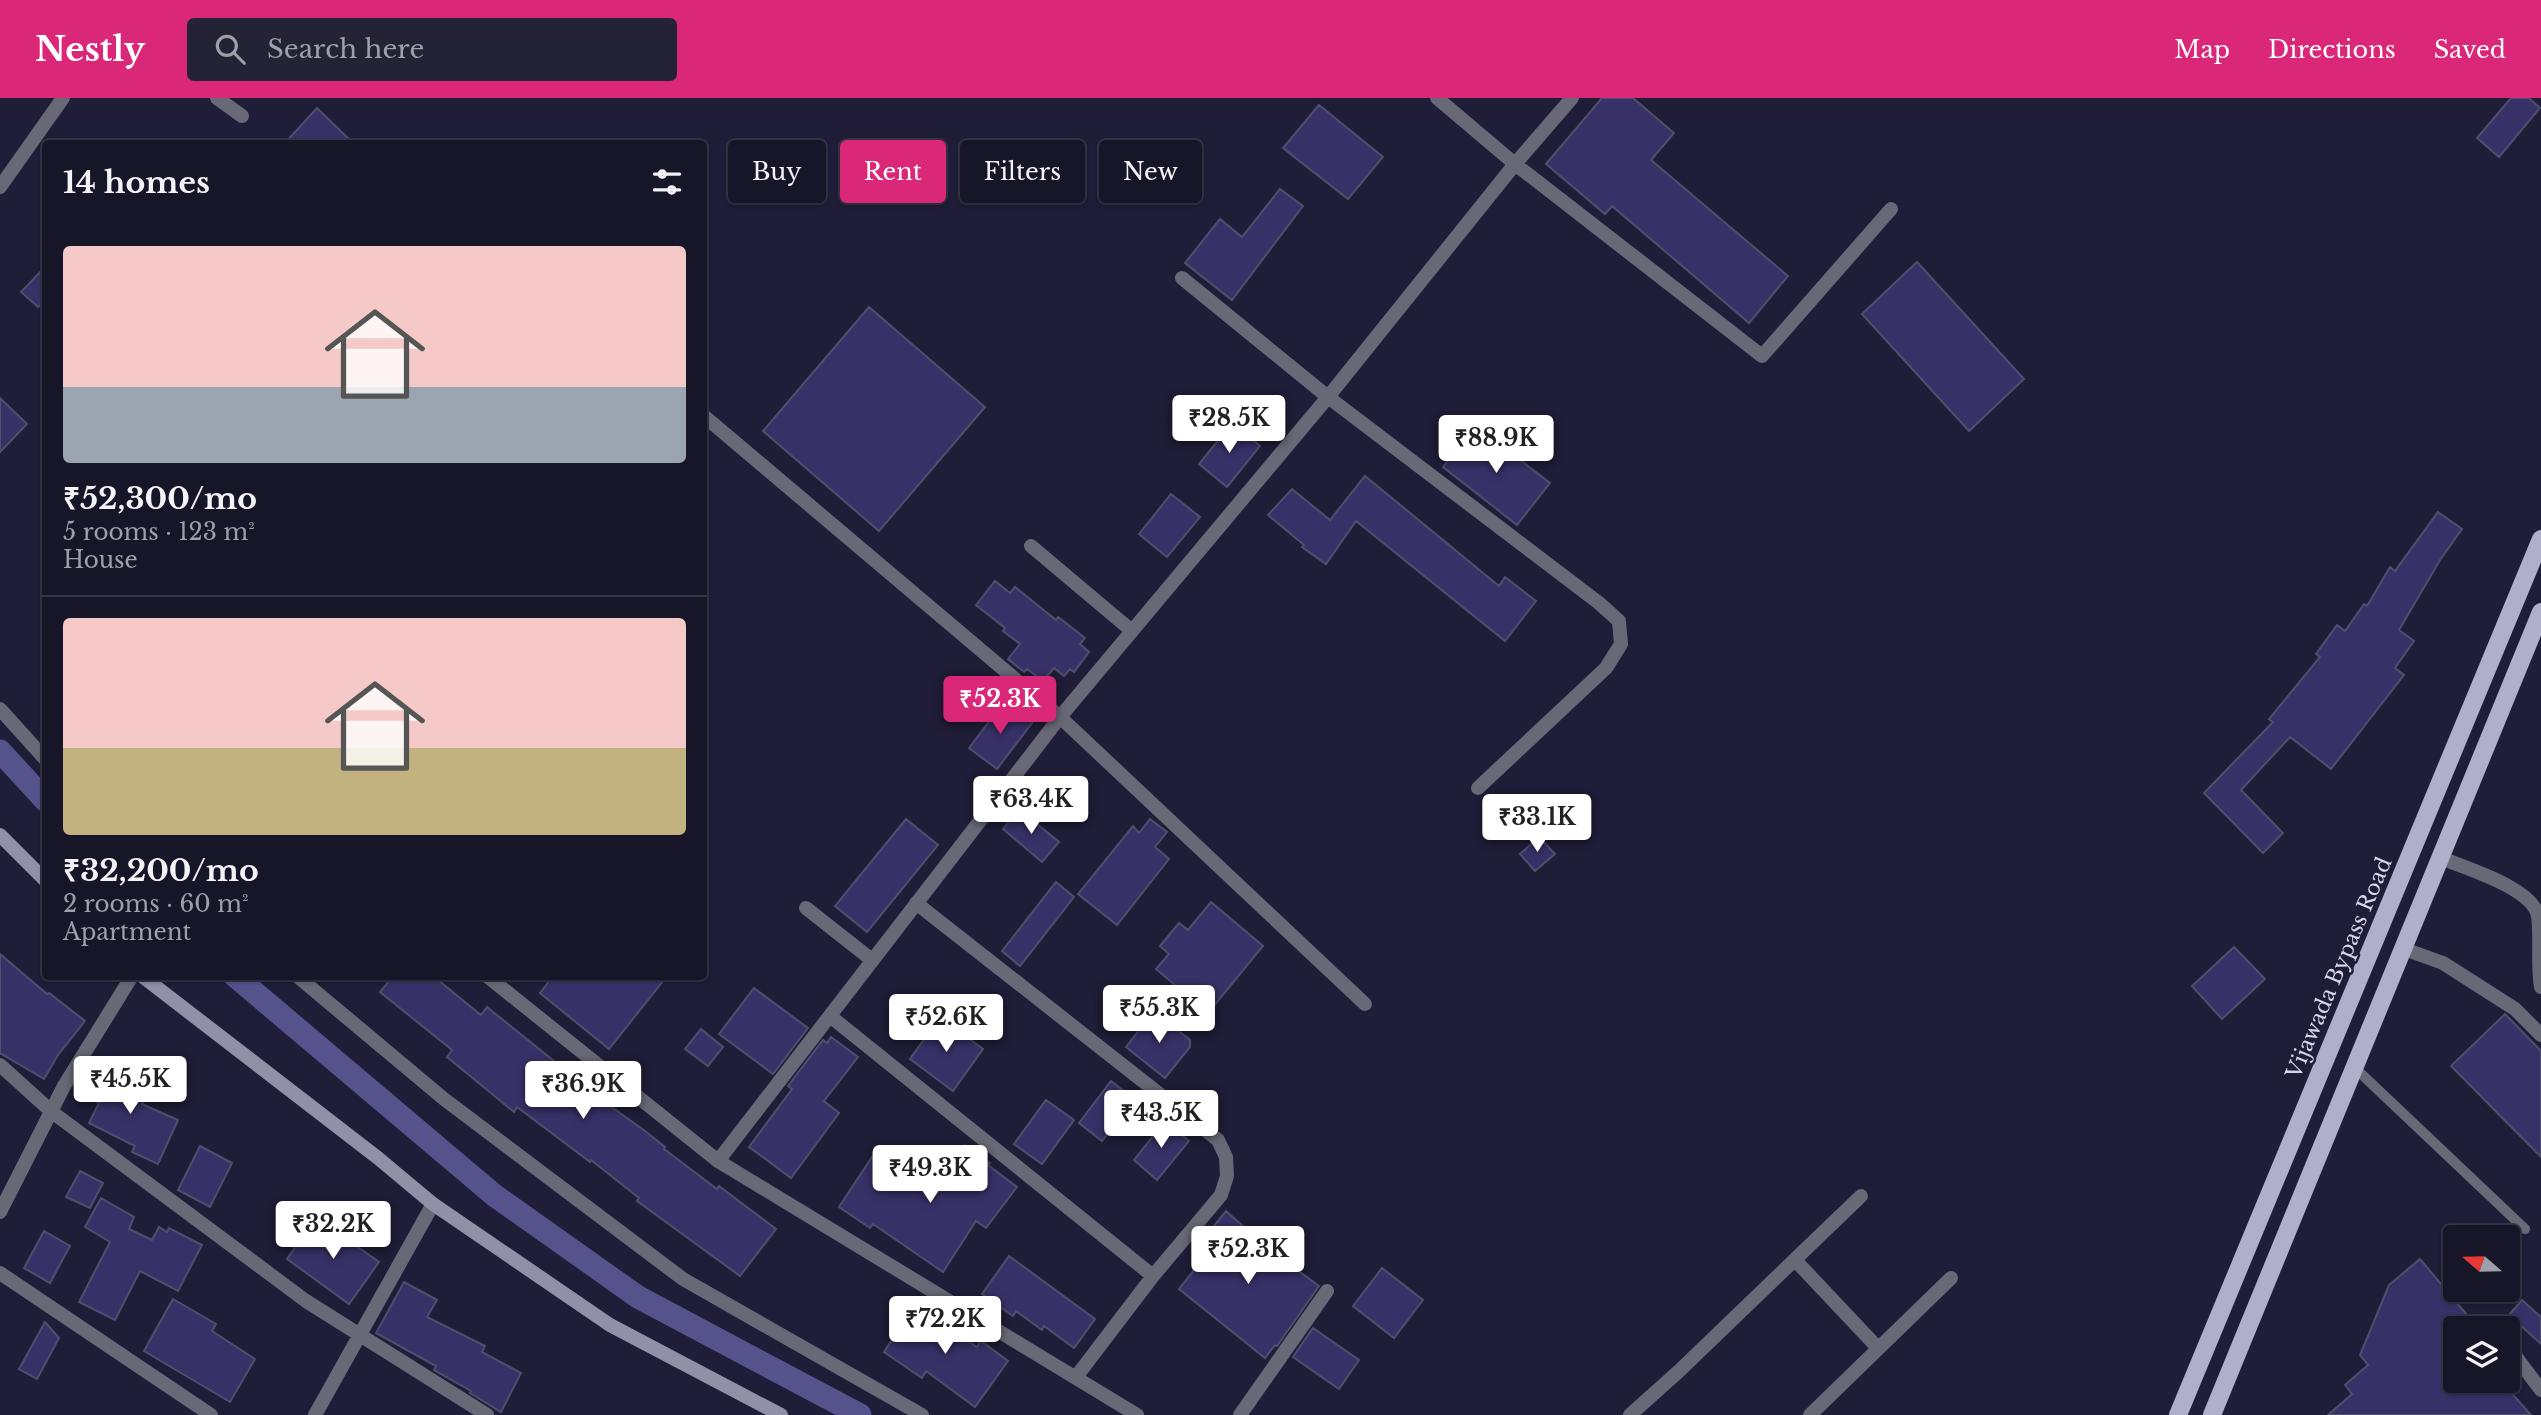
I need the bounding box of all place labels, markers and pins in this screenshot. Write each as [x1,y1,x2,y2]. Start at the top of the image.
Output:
pin: ₹28.5K [1172,396,1286,455]
pin: ₹88.9K [1439,416,1553,475]
pin: ₹52.3K [943,676,1057,736]
pin: ₹63.4K [974,776,1088,836]
pin: ₹33.1K [1480,794,1594,854]
pin: ₹55.3K [1102,986,1216,1045]
pin: ₹52.6K [889,995,1003,1054]
pin: ₹45.5K [73,1056,187,1116]
pin: ₹36.9K [526,1062,640,1121]
pin: ₹43.5K [1104,1090,1218,1150]
pin: ₹49.3K [873,1146,987,1205]
pin: ₹32.2K [276,1202,390,1261]
pin: ₹52.3K [1191,1226,1305,1286]
pin: ₹72.2K [888,1296,1002,1356]

